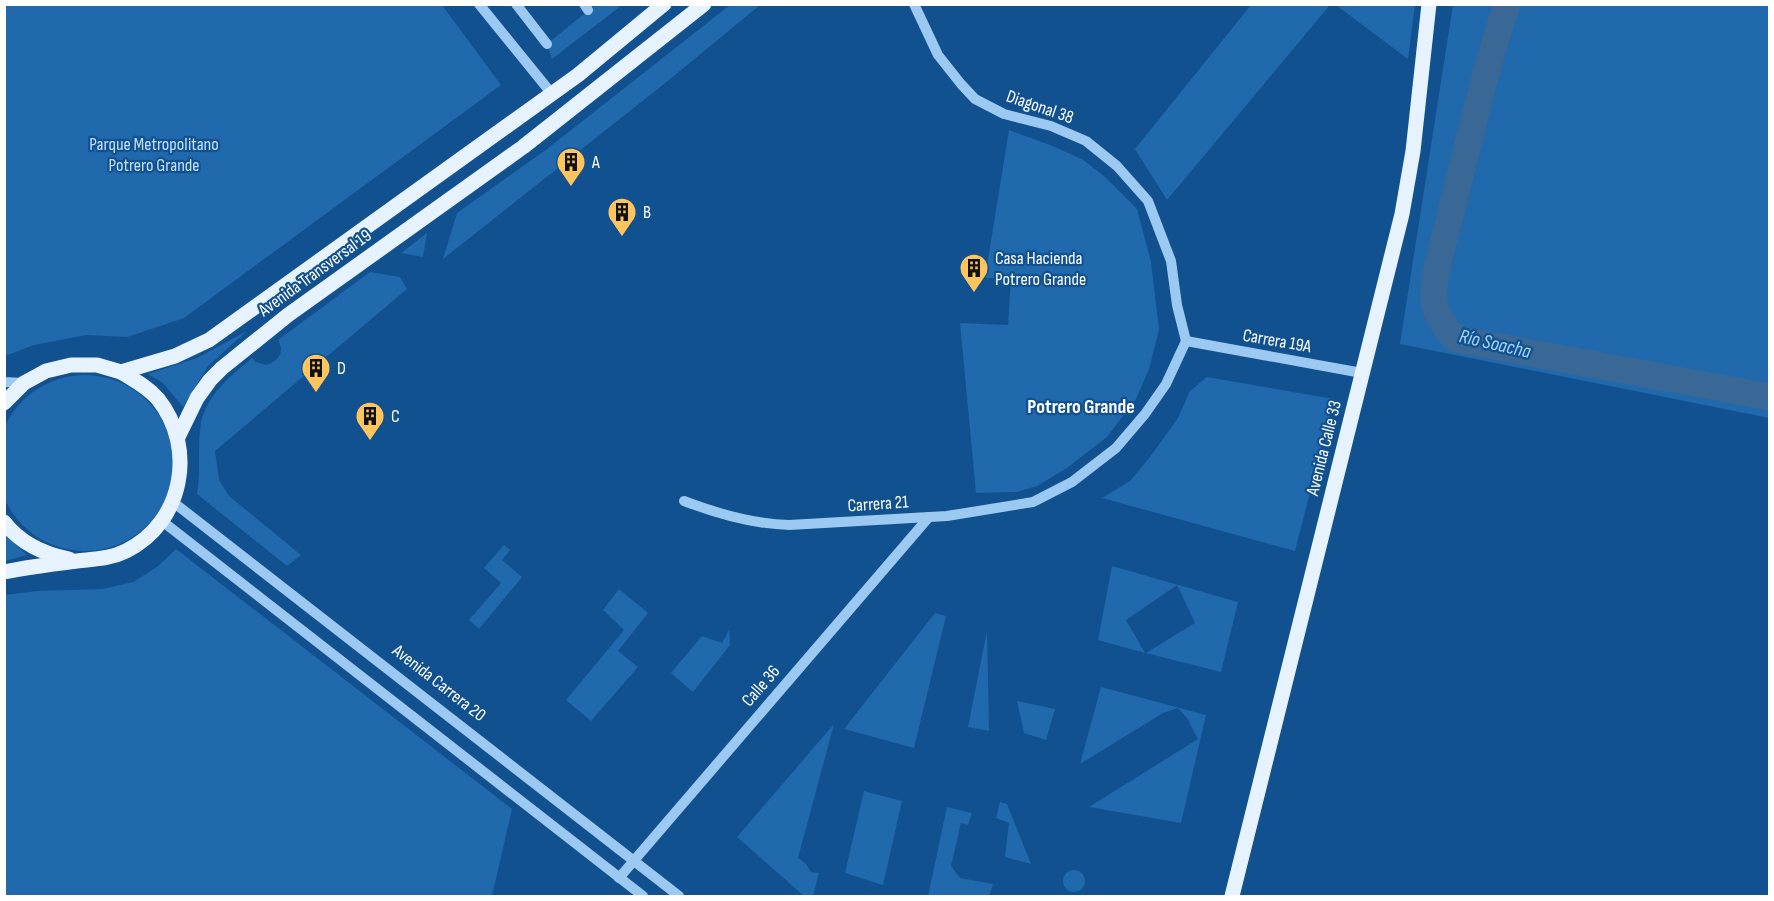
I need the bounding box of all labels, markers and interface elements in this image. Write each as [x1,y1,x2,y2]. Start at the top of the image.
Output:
street label: Diagonal 38 [1003,86,1077,128]
park label: Parque Metropolitano Potrero Grande [89,134,219,176]
building icon: A [555,146,587,188]
place label: A [591,152,600,173]
building icon: B [606,196,638,238]
place label: B [643,202,651,223]
street label: Avenida Transversal 19 [254,225,376,322]
place label: Casa Hacienda Potrero Grande [995,248,1086,290]
building icon: Casa Hacienda Potrero Grande [958,252,990,294]
water label: Río Soacha [1457,324,1533,364]
street label: Carrera 19A [1241,325,1313,357]
building icon: D [300,352,332,394]
place label: D [337,358,346,379]
district label: Potrero Grande [1027,395,1135,419]
street label: Avenida Calle 33 [1302,398,1346,499]
building icon: C [354,400,386,442]
place label: C [391,406,400,427]
street label: Carrera 21 [847,491,910,517]
street label: Avenida Carrera 20 [387,639,490,726]
street label: Calle 36 [737,661,785,711]

